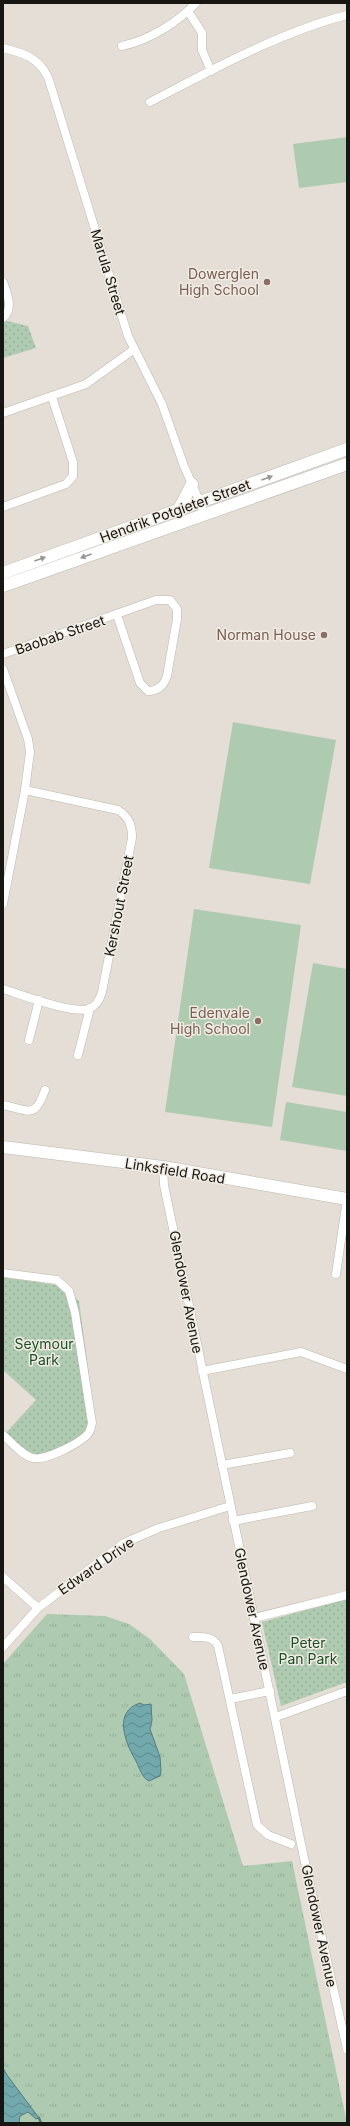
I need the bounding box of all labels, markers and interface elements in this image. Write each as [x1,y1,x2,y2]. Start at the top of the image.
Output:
street label: Marula Street [87,227,130,317]
place label: Dowerglen High School [179,265,259,298]
marker: Dowerglen High School [262,277,272,287]
one-way arrow [262,474,274,480]
street label: Hendrik Potgieter Street [97,475,253,546]
one-way arrow [79,553,91,559]
one-way arrow [34,556,46,562]
street label: Baobab Street [13,611,107,658]
place label: Norman House [217,626,316,643]
marker: Norman House [319,630,329,640]
street label: Kershout Street [100,853,137,958]
place label: Edenvale High School [170,1004,250,1037]
marker: Edenvale High School [253,1016,263,1026]
street label: Linksfield Road [124,1154,226,1187]
street label: Glendower Avenue [166,1229,207,1355]
park label: Seymour Park [15,1335,73,1368]
street label: Edward Drive [55,1533,137,1598]
street label: Glendower Avenue [231,1546,274,1672]
park label: Peter Pan Park [279,1634,338,1667]
street label: Glendower Avenue [298,1863,341,1989]

